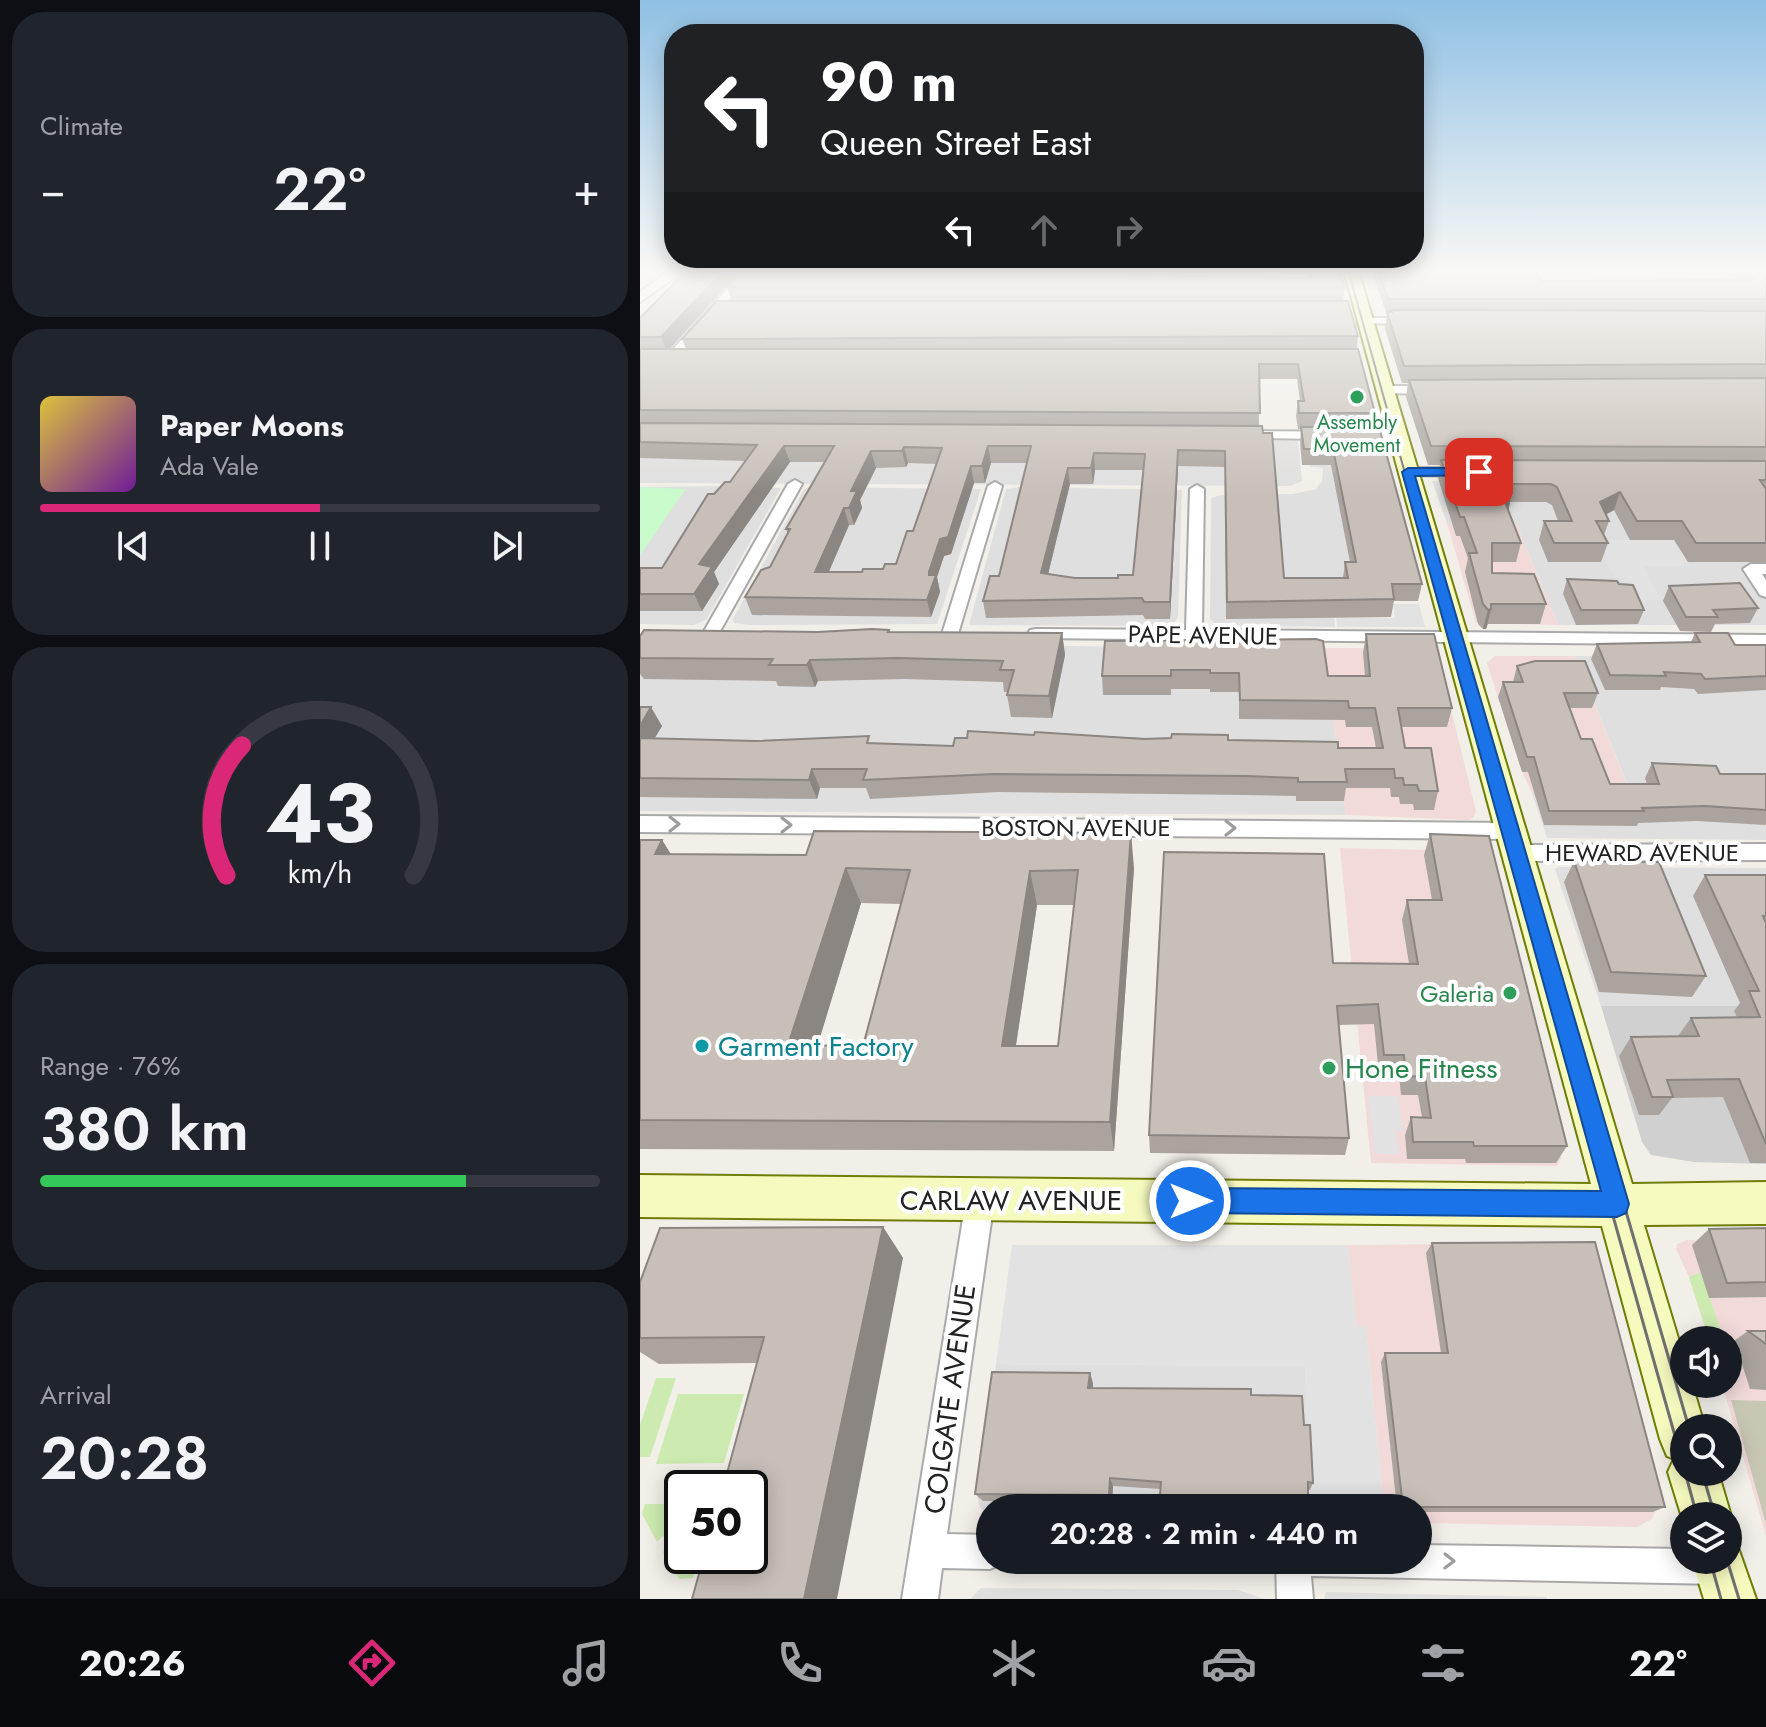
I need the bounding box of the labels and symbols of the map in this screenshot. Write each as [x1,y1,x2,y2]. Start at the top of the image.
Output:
marker: Assembly Movement [1348,388,1366,406]
place label: Assembly Movement [1314,408,1401,460]
pin [1445,438,1513,506]
street label: PAPE AVENUE [1128,616,1278,654]
street label: BOSTON AVENUE [981,810,1171,845]
one-way arrow [668,815,681,833]
one-way arrow [780,816,793,834]
one-way arrow [1224,819,1237,837]
street label: HEWARD AVENUE [1545,835,1739,870]
place label: Galeria [1420,976,1494,1011]
marker: Galeria [1501,984,1519,1002]
place label: Garment Factory [718,1026,914,1067]
marker: Garment Factory [693,1037,711,1055]
place label: Hone Fitness [1345,1048,1498,1089]
marker: Hone Fitness [1320,1059,1338,1077]
position arrow [1148,1159,1232,1243]
street label: CARLAW AVENUE [900,1180,1122,1221]
street label: COLGATE AVENUE [914,1282,986,1516]
speed limit sign: 50 [664,1470,768,1574]
one-way arrow [1443,1552,1456,1570]

